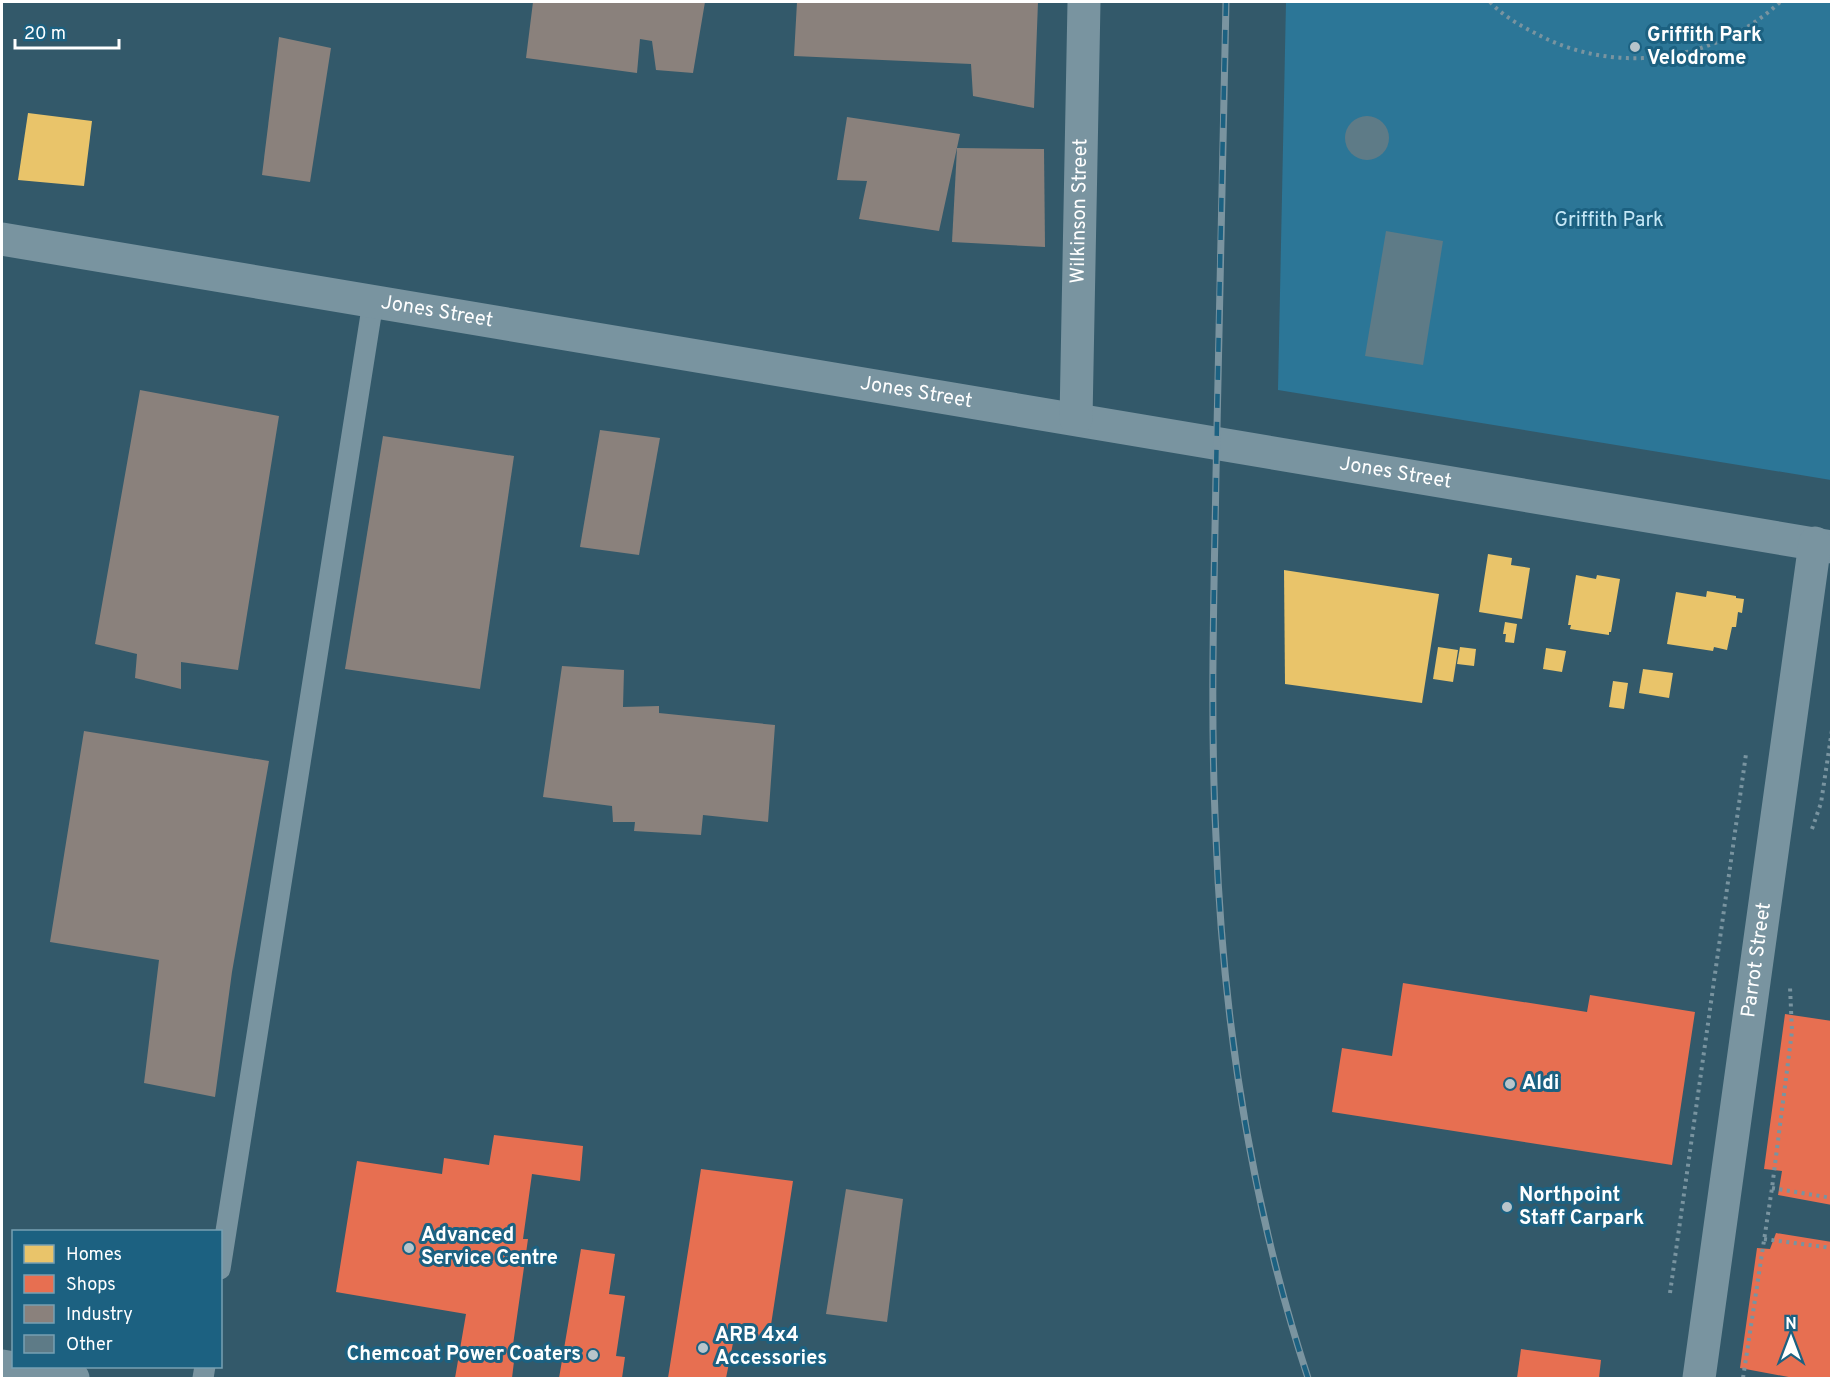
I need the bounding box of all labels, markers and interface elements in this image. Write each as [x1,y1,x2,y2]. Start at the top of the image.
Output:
scale bar [15,12,118,50]
text: 20 m [24,23,66,46]
place label: Griffith Park Velodrome [1647,23,1762,72]
marker: Griffith Park Velodrome [1628,40,1642,54]
street label: Wilkinson Street [1066,138,1094,284]
park label: Griffith Park [1554,208,1664,234]
street label: Jones Street [379,290,495,334]
street label: Jones Street [858,371,974,415]
street label: Jones Street [1337,451,1453,496]
street label: Parrot Street [1736,901,1778,1019]
place label: Aldi [1522,1071,1559,1097]
marker: Aldi [1503,1077,1517,1091]
place label: Northpoint Staff Carpark [1519,1183,1644,1232]
marker: Northpoint Staff Carpark [1500,1200,1514,1214]
place label: Advanced Service Centre [421,1223,558,1272]
legend [12,1230,222,1368]
marker: Advanced Service Centre [402,1241,416,1255]
text: Homes [66,1244,122,1267]
text: Shops [66,1274,116,1297]
text: Industry [66,1304,133,1327]
north arrow [1761,1308,1821,1368]
text: N [1785,1315,1797,1335]
place label: ARB 4x4 Accessories [715,1323,827,1372]
text: Other [66,1334,113,1357]
marker: ARB 4x4 Accessories [696,1341,710,1355]
place label: Chemcoat Power Coaters [347,1342,581,1368]
marker: Chemcoat Power Coaters [586,1348,600,1362]

